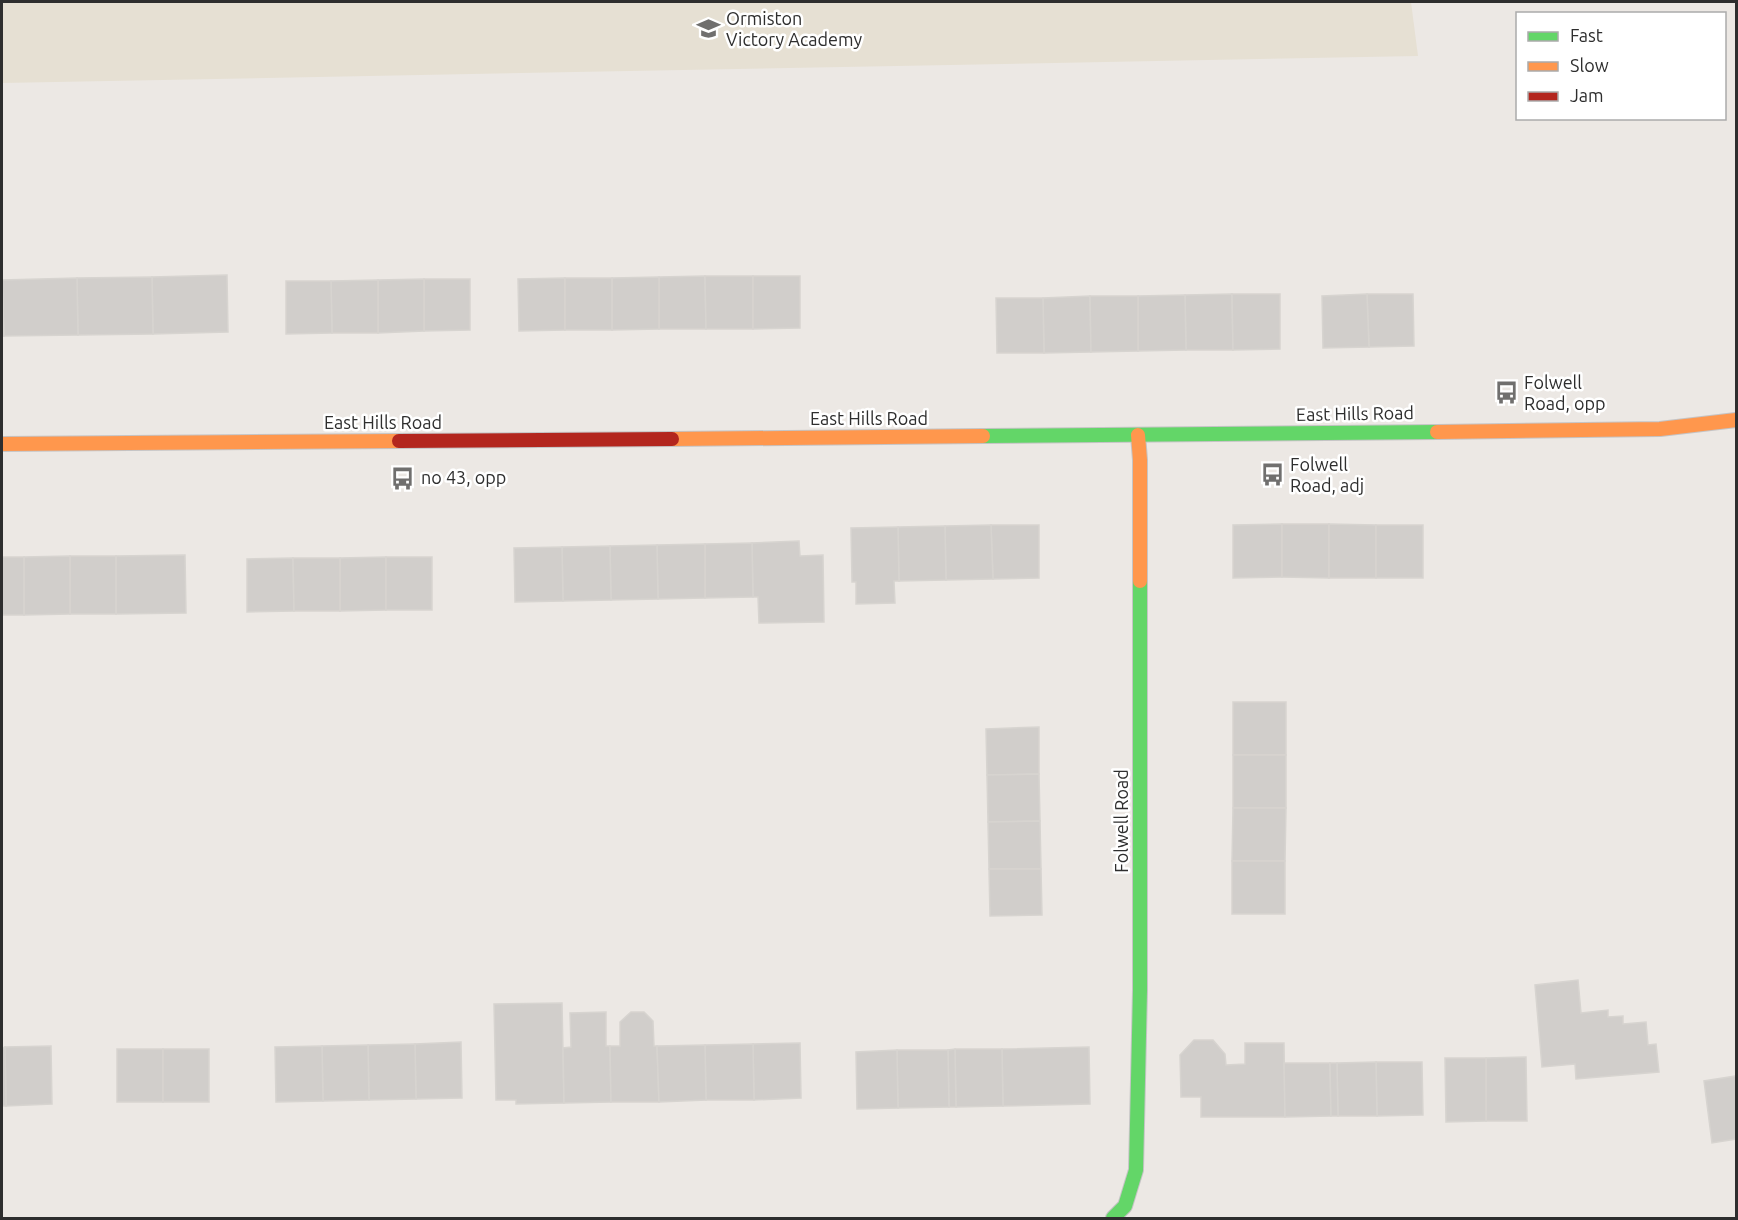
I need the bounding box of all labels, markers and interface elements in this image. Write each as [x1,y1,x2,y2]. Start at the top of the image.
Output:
place label: Ormiston Victory Academy [726,8,863,49]
legend [1516,12,1726,120]
school or university icon: Ormiston Victory Academy [695,16,721,42]
text: Fast [1570,25,1603,45]
text: Slow [1570,55,1609,75]
text: Jam [1570,85,1604,105]
place label: Folwell Road, opp [1524,372,1606,413]
bus stop icon: Folwell Road, opp [1493,380,1519,406]
street label: East Hills Road [1296,402,1414,424]
street label: East Hills Road [810,408,928,428]
street label: East Hills Road [324,412,442,432]
place label: Folwell Road, adj [1290,454,1364,495]
bus stop icon: Folwell Road, adj [1259,462,1285,488]
bus stop icon: no 43, opp [390,465,416,491]
place label: no 43, opp [421,467,506,487]
street label: Folwell Road [1111,769,1131,873]

